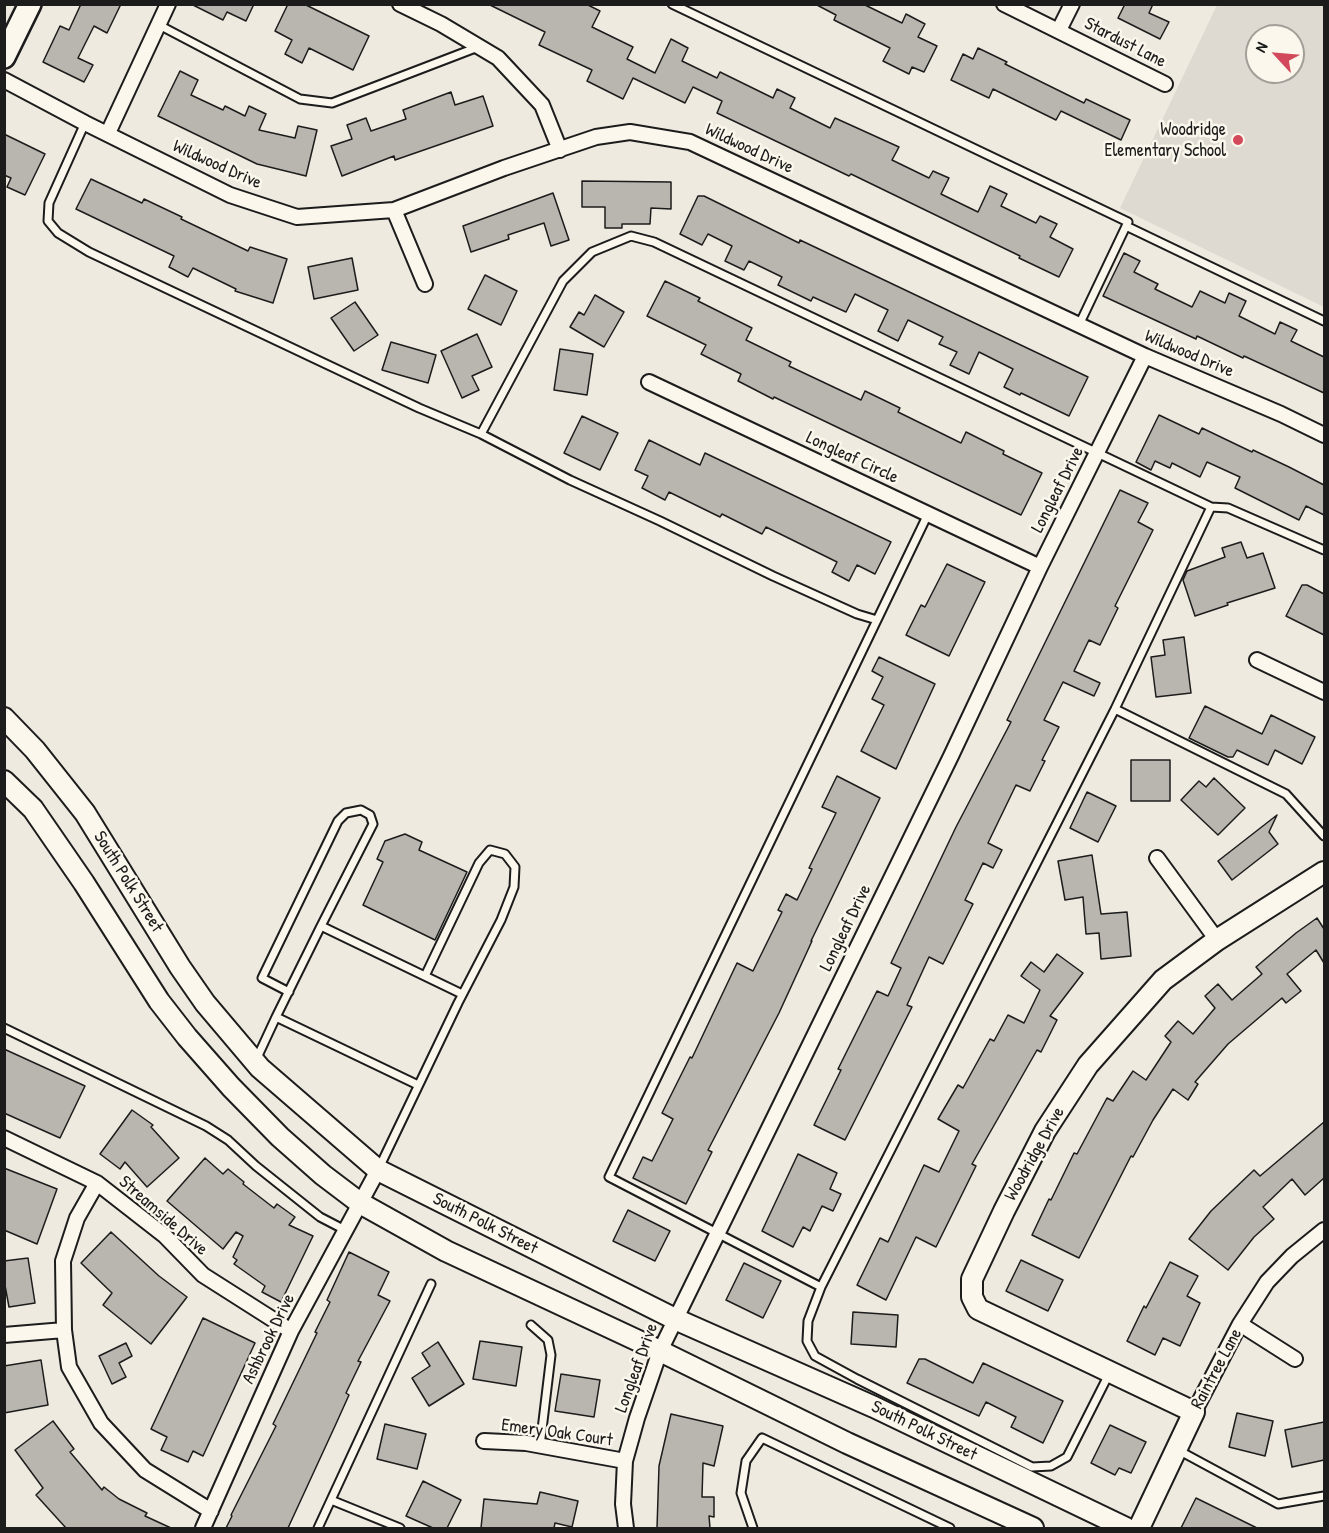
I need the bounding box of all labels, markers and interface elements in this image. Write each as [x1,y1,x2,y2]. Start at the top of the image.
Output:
street label: Stardust Lane [1080,13,1170,73]
north arrow [1245,24,1305,84]
text: N [1249,38,1272,56]
street label: Wildwood Drive [701,119,797,179]
place label: Woodridge Elementary School [1105,119,1226,162]
marker: Woodridge Elementary School [1231,133,1245,147]
street label: Wildwood Drive [169,136,265,194]
street label: Wildwood Drive [1141,326,1237,382]
street label: Longleaf Circle [802,427,902,489]
street label: Longleaf Drive [1027,443,1089,537]
street label: South Polk Street [88,828,168,936]
street label: Longleaf Drive [816,881,876,975]
street label: Woodridge Drive [1000,1103,1070,1205]
street label: Streamside Drive [114,1171,212,1261]
street label: South Polk Street [429,1188,541,1260]
street label: Ashbrook Drive [238,1290,300,1388]
street label: Longleaf Drive [611,1320,663,1416]
street label: Raintree Lane [1187,1325,1247,1413]
street label: South Polk Street [868,1396,980,1466]
street label: Emery Oak Court [500,1415,614,1451]

